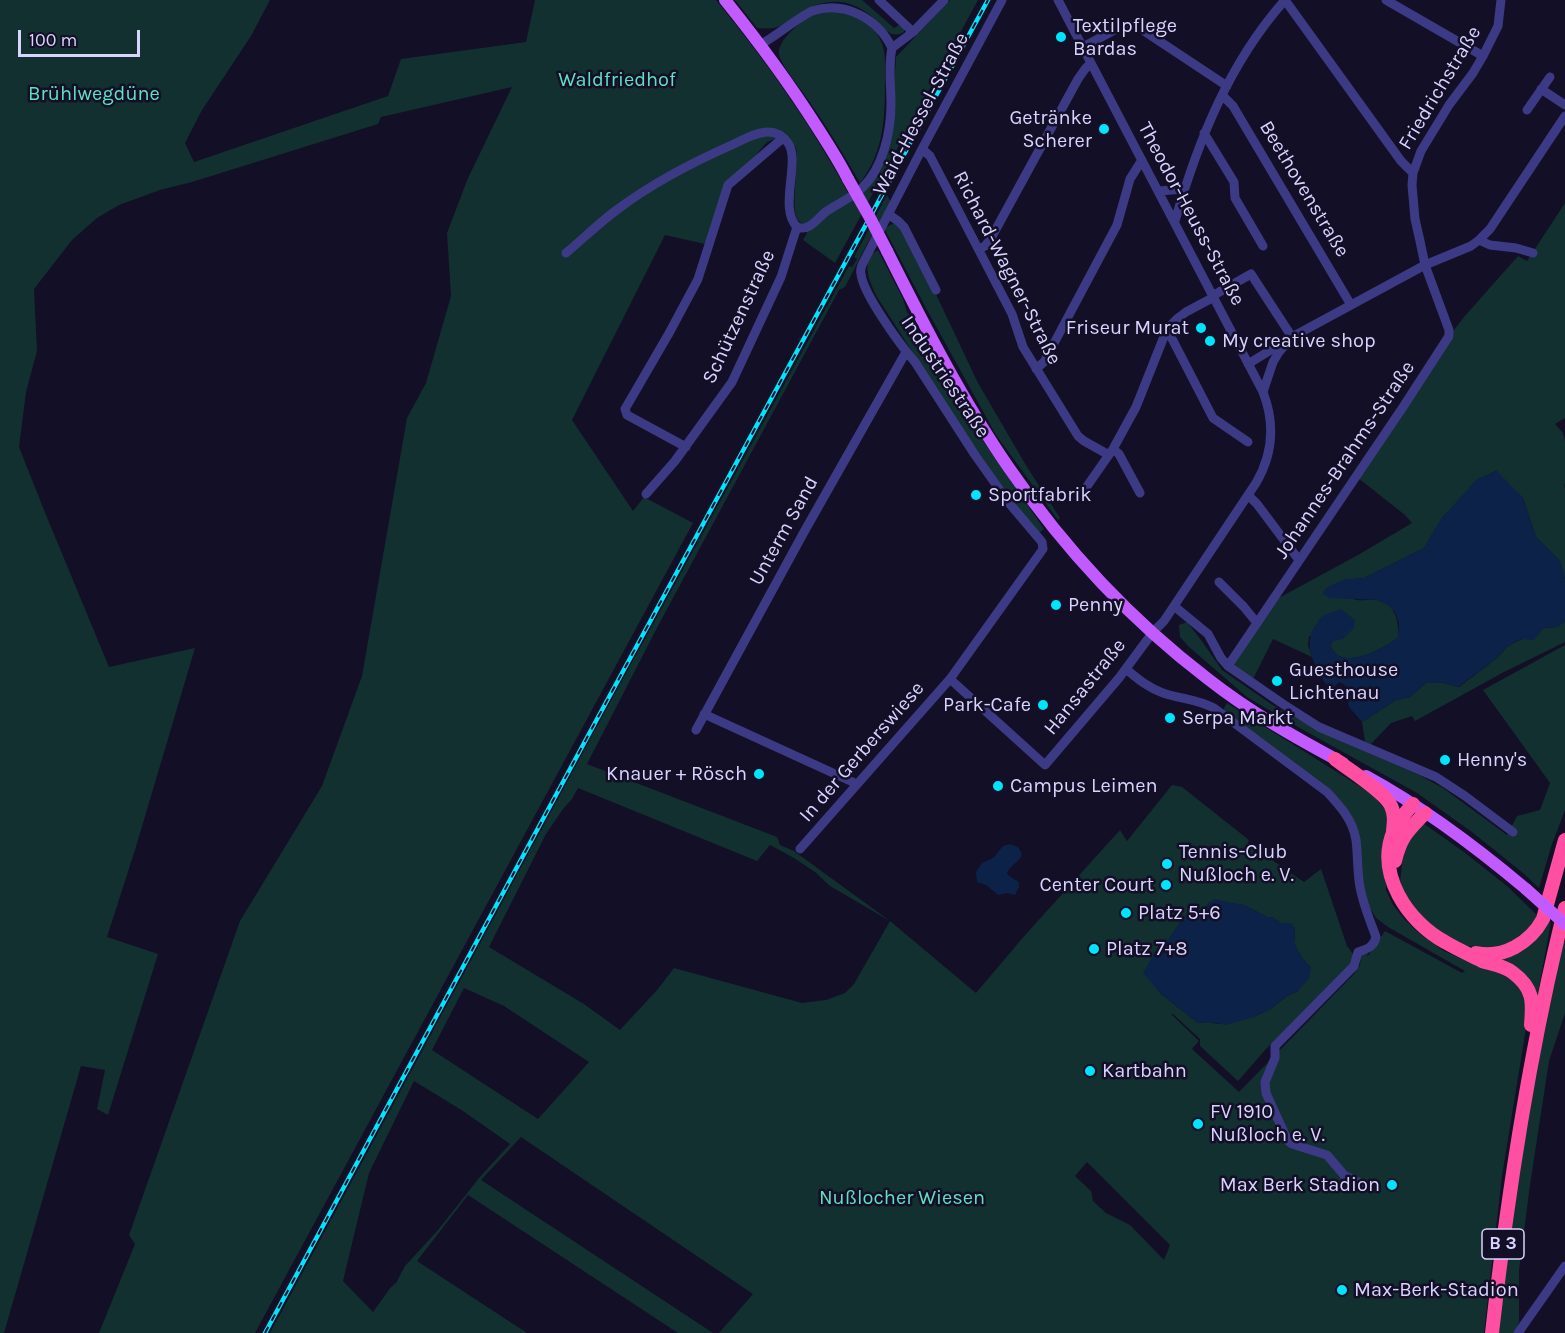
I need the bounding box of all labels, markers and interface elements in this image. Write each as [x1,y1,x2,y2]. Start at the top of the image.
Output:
place label: Textilpflege Bardas [1073,14,1177,61]
scale bar [21,18,142,56]
street label: Friedrichstraße [1394,22,1486,154]
text: 100 m [29,29,77,51]
street label: Waid-Hessel-Straße [868,29,974,199]
marker: Textilpflege Bardas [1054,30,1068,44]
park label: Waldfriedhof [558,68,676,92]
park label: Brühlwegdüne [28,82,160,106]
place label: Getränke Scherer [1009,106,1092,153]
street label: Beethovenstraße [1254,117,1354,261]
street label: Theodor-Heuss-Straße [1132,118,1250,310]
marker: Getränke Scherer [1097,122,1111,136]
street label: Richard-Wagner-Straße [948,167,1066,369]
street label: Schützenstraße [698,246,780,388]
street label: Industriestraße [895,311,995,443]
place label: Friseur Murat [1066,316,1189,340]
marker: Friseur Murat [1194,321,1208,335]
place label: My creative shop [1222,329,1376,353]
marker: My creative shop [1203,334,1217,348]
street label: Johannes-Brahms-Straße [1270,357,1420,563]
street label: Unterm Sand [744,472,824,590]
place label: Sportfabrik [988,483,1092,507]
marker: Sportfabrik [969,488,983,502]
place label: Penny [1068,593,1123,617]
marker: Penny [1049,598,1063,612]
street label: Hansastraße [1039,634,1131,740]
place label: Guesthouse Lichtenau [1289,658,1398,705]
marker: Guesthouse Lichtenau [1270,674,1284,688]
street label: In der Gerberswiese [794,677,930,827]
place label: Park-Cafe [943,693,1031,717]
marker: Park-Cafe [1036,698,1050,712]
place label: Serpa Markt [1182,706,1293,730]
marker: Serpa Markt [1163,711,1177,725]
place label: Henny's [1457,748,1527,772]
marker: Henny's [1438,753,1452,767]
place label: Knauer + Rösch [606,762,747,786]
marker: Knauer + Rösch [752,767,766,781]
place label: Campus Leimen [1010,774,1158,798]
marker: Campus Leimen [991,779,1005,793]
place label: Tennis-Club Nußloch e. V. [1179,840,1294,887]
marker: Tennis-Club Nußloch e. V. [1160,857,1174,871]
place label: Center Court [1040,873,1154,897]
marker: Center Court [1159,878,1173,892]
place label: Platz 5+6 [1138,901,1221,925]
marker: Platz 5+6 [1119,906,1133,920]
place label: Platz 7+8 [1106,937,1188,961]
marker: Platz 7+8 [1087,942,1101,956]
place label: Kartbahn [1102,1059,1187,1083]
marker: Kartbahn [1083,1064,1097,1078]
place label: FV 1910 Nußloch e. V. [1210,1100,1325,1147]
marker: FV 1910 Nußloch e. V. [1191,1117,1205,1131]
place label: Max Berk Stadion [1220,1173,1380,1197]
marker: Max Berk Stadion [1385,1178,1399,1192]
park label: Nußlocher Wiesen [819,1186,985,1210]
road number: B 3 [1482,1229,1524,1259]
place label: Max-Berk-Stadion [1354,1278,1519,1302]
marker: Max-Berk-Stadion [1335,1283,1349,1297]

